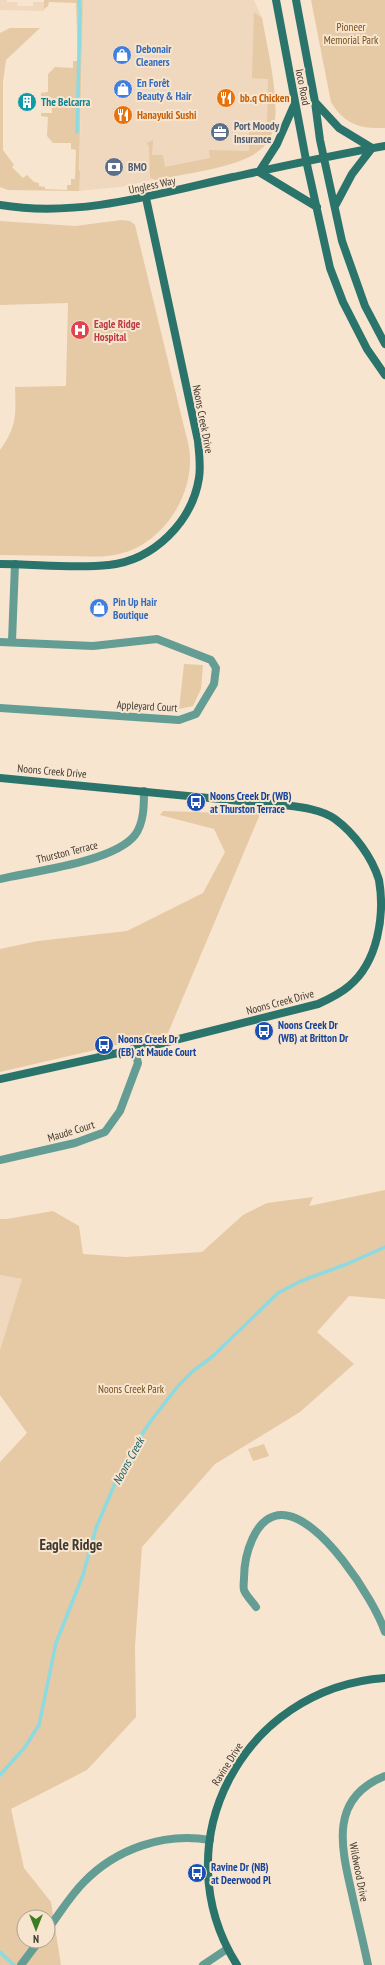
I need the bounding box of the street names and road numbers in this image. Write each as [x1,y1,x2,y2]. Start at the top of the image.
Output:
street label: Ioco Road [293,68,313,107]
street label: Ungless Way [127,173,178,197]
street label: Noons Creek Drive [189,384,217,455]
street label: Appleyard Court [116,697,178,715]
street label: Noons Creek Drive [17,761,88,781]
street label: Thurston Terrace [35,837,100,866]
street label: Noons Creek Drive [245,986,316,1018]
street label: Maude Court [46,1117,96,1145]
street label: Ravine Drive [208,1740,246,1788]
street label: Wildwood Drive [346,1841,372,1903]

